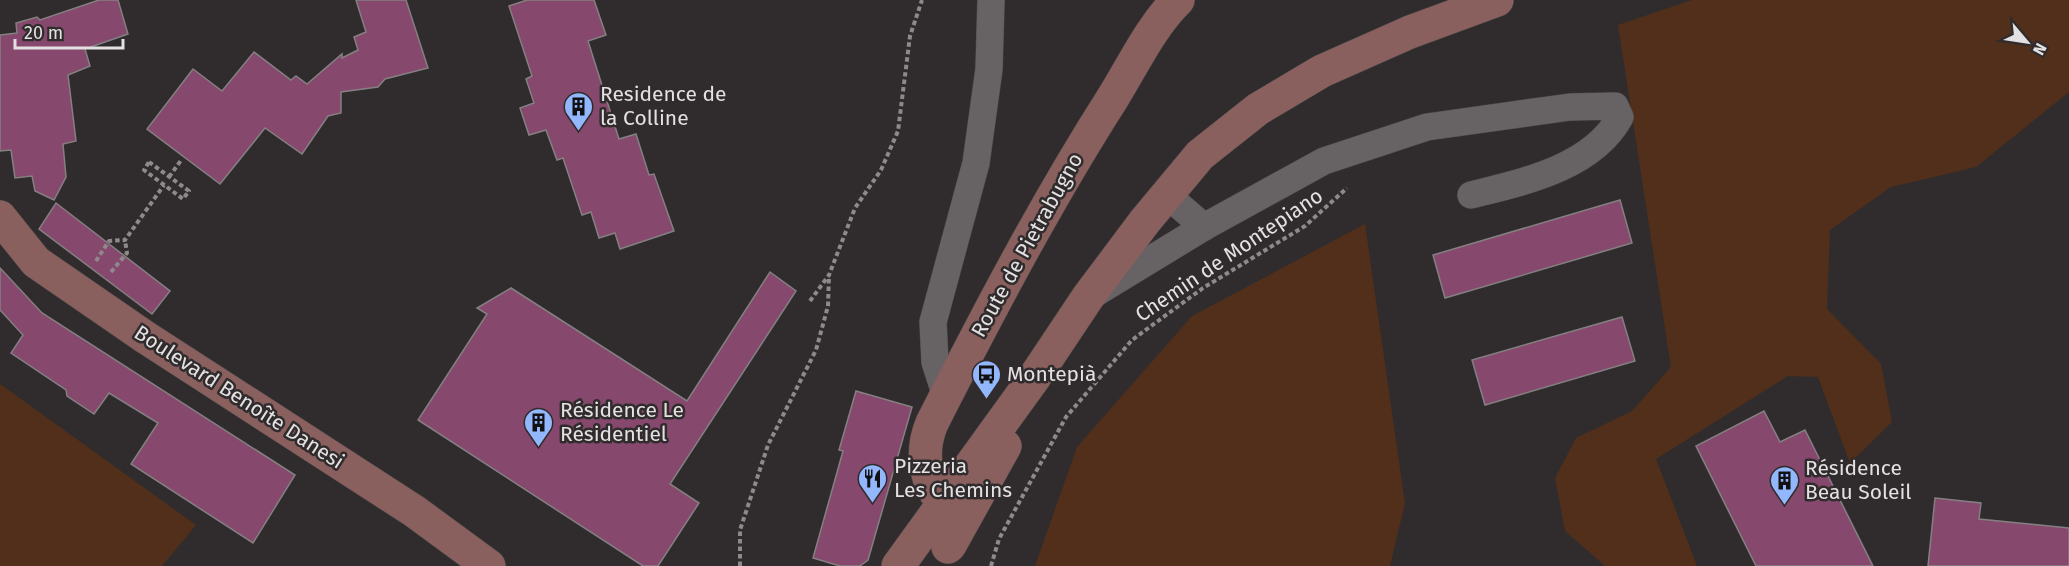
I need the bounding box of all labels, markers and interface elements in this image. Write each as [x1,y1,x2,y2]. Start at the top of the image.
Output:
scale bar [15,12,123,50]
north arrow [1997,12,2057,72]
text: 20 m [24,22,63,44]
text: N [2029,40,2051,58]
place label: Residence de la Colline [600,81,727,131]
building icon: Residence de la Colline [563,90,595,132]
street label: Route de Pietrabugno [965,148,1089,342]
street label: Chemin de Montepiano [1130,183,1328,327]
street label: Boulevard Benoîte Danesi [129,319,349,475]
bus stop icon: Montepià [970,358,1002,400]
place label: Montepià [1007,361,1096,387]
place label: Résidence Le Résidentiel [560,397,684,447]
building icon: Résidence Le Résidentiel [523,406,555,448]
place label: Pizzeria Les Chemins [894,453,1012,503]
place label: Résidence Beau Soleil [1805,455,1912,505]
restaurant icon: Pizzeria Les Chemins [857,462,889,504]
building icon: Résidence Beau Soleil [1768,464,1800,506]

